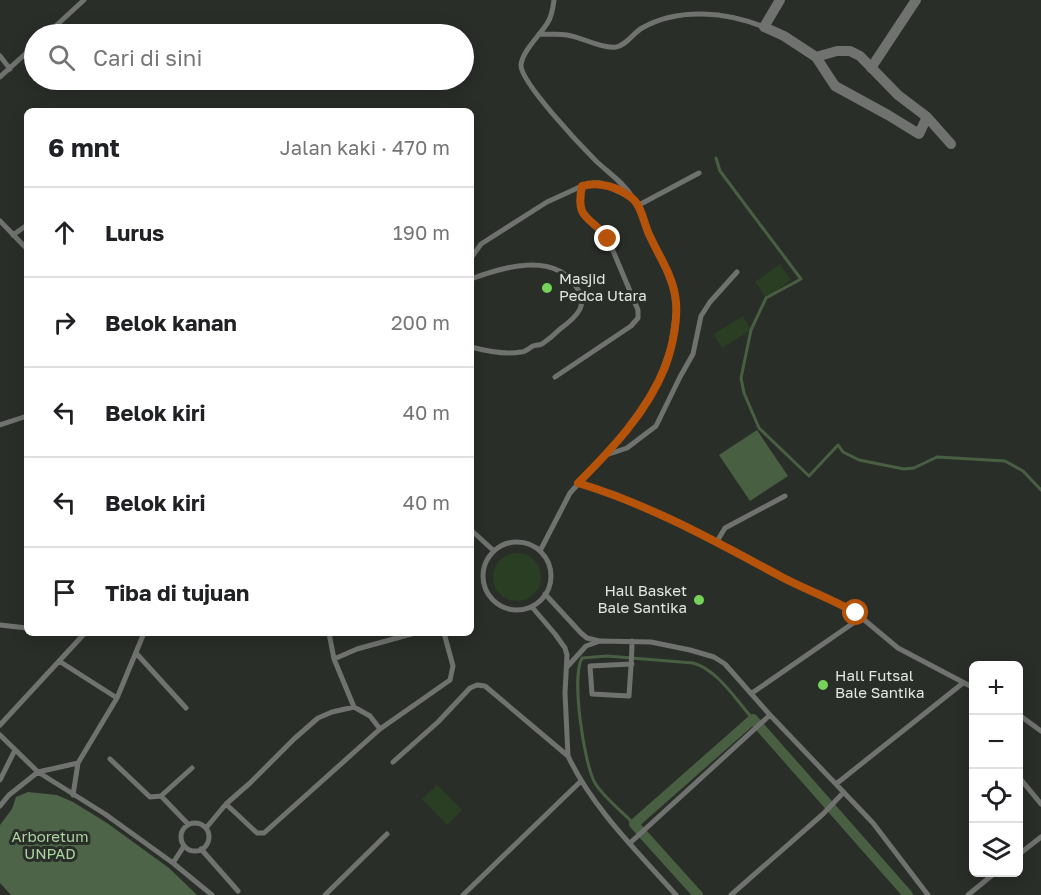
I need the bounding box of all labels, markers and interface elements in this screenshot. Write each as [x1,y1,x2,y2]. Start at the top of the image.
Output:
search box [24,24,474,90]
icon: search [45,41,78,74]
text: Cari di sini [93,44,202,71]
text: 6 mnt [48,132,120,163]
text: Jalan kaki · 470 m [280,135,450,159]
icon: ahead [48,216,81,249]
text: Lurus [105,219,164,246]
text: 190 m [393,220,450,244]
route end [594,225,620,251]
place label: Masjid Pedca Utara [559,269,647,304]
marker: Masjid Pedca Utara [540,281,554,295]
icon: right [48,306,81,339]
text: Belok kanan [105,309,237,336]
text: 200 m [391,310,450,334]
icon: left [48,396,81,429]
text: Belok kiri [105,399,206,426]
text: 40 m [403,400,450,424]
icon: left [48,486,81,519]
text: Belok kiri [105,489,206,516]
text: 40 m [403,490,450,514]
icon: arrive [48,576,81,609]
text: Tiba di tujuan [105,579,249,606]
place label: Hall Basket Bale Santika [597,581,687,616]
marker: Hall Basket Bale Santika [692,593,706,607]
route start [842,599,868,625]
map controls [969,661,1023,877]
button: + [969,661,1023,715]
place label: Hall Futsal Bale Santika [835,666,925,701]
marker: Hall Futsal Bale Santika [816,678,830,692]
button: − [969,715,1023,769]
button: locate [969,769,1023,823]
button: layers [969,823,1023,877]
park label: Arboretum UNPAD [12,827,88,862]

